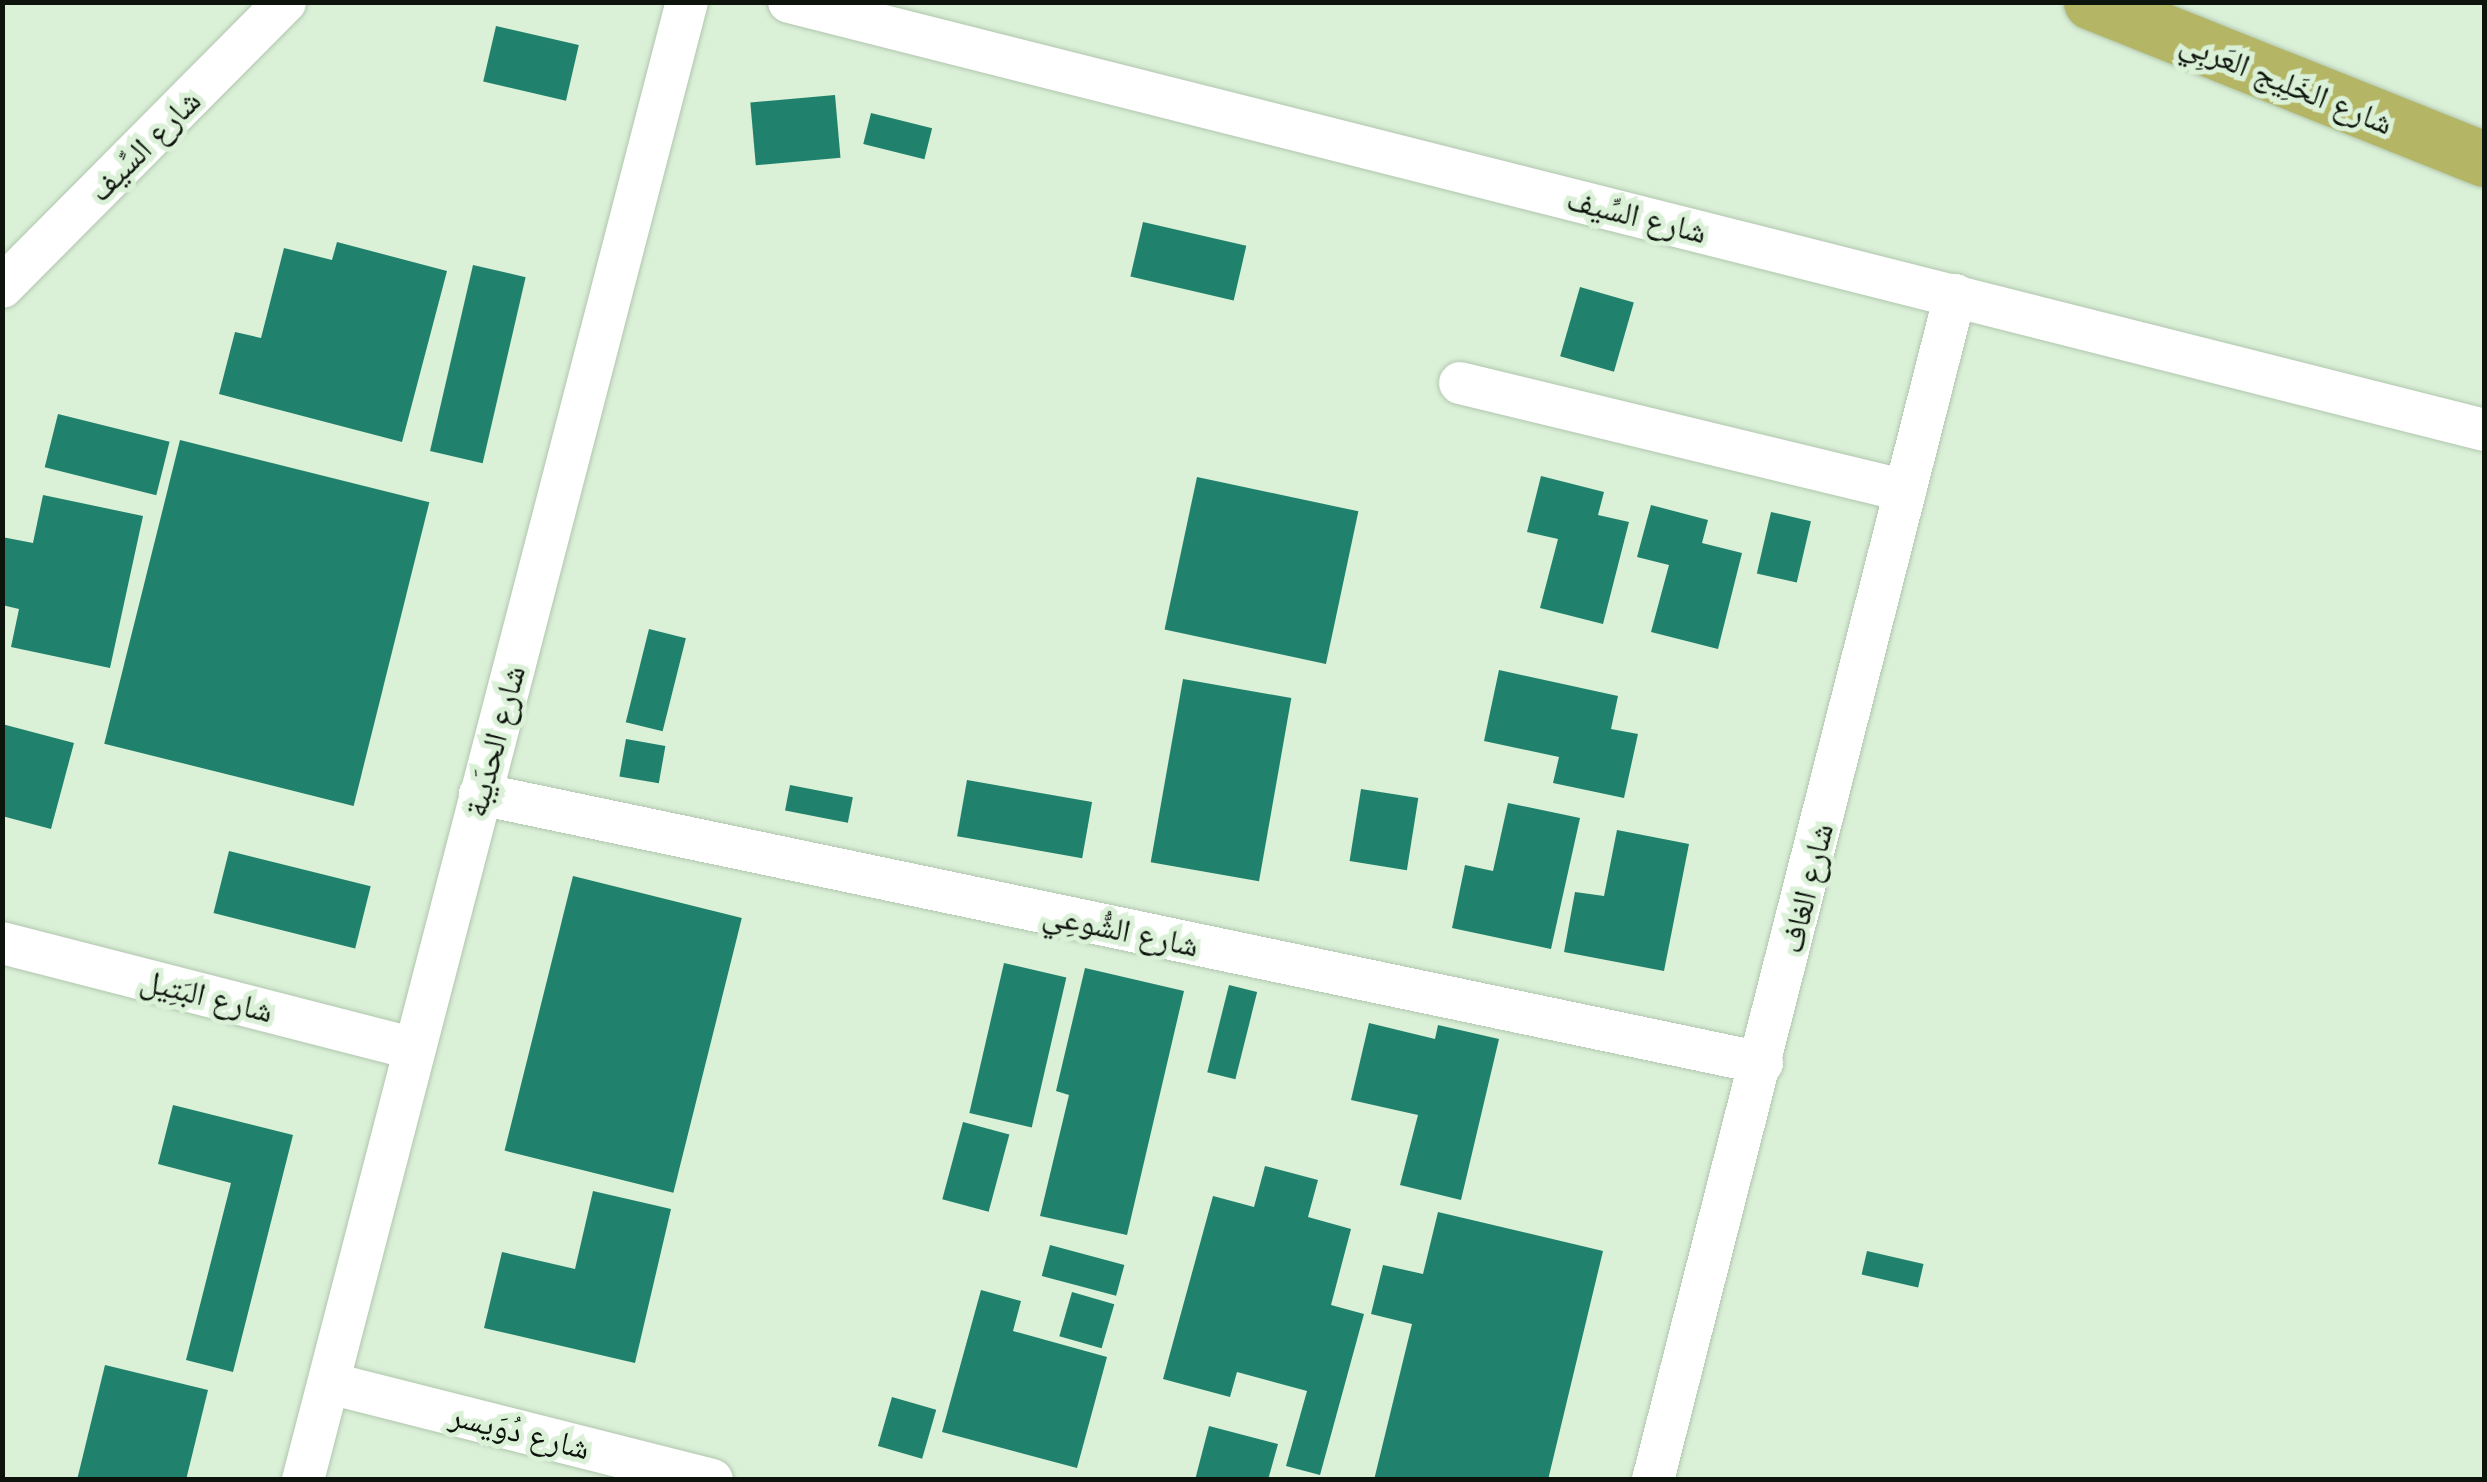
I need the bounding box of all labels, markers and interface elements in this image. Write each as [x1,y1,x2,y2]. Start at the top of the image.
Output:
street label: شارع الخَلِيج العَربِي [2175,22,2399,142]
street label: شارع السِّيف [80,81,208,209]
street label: شارع السِّيف [1563,179,1711,251]
street label: شارع الحدَيبة [455,661,533,821]
street label: شارع الغاف [1771,819,1841,957]
street label: شارع الشُّوعِي [1040,894,1202,964]
street label: شارع البَتِيل [137,960,277,1030]
street label: شارع دُوَيسر [446,1395,594,1467]

